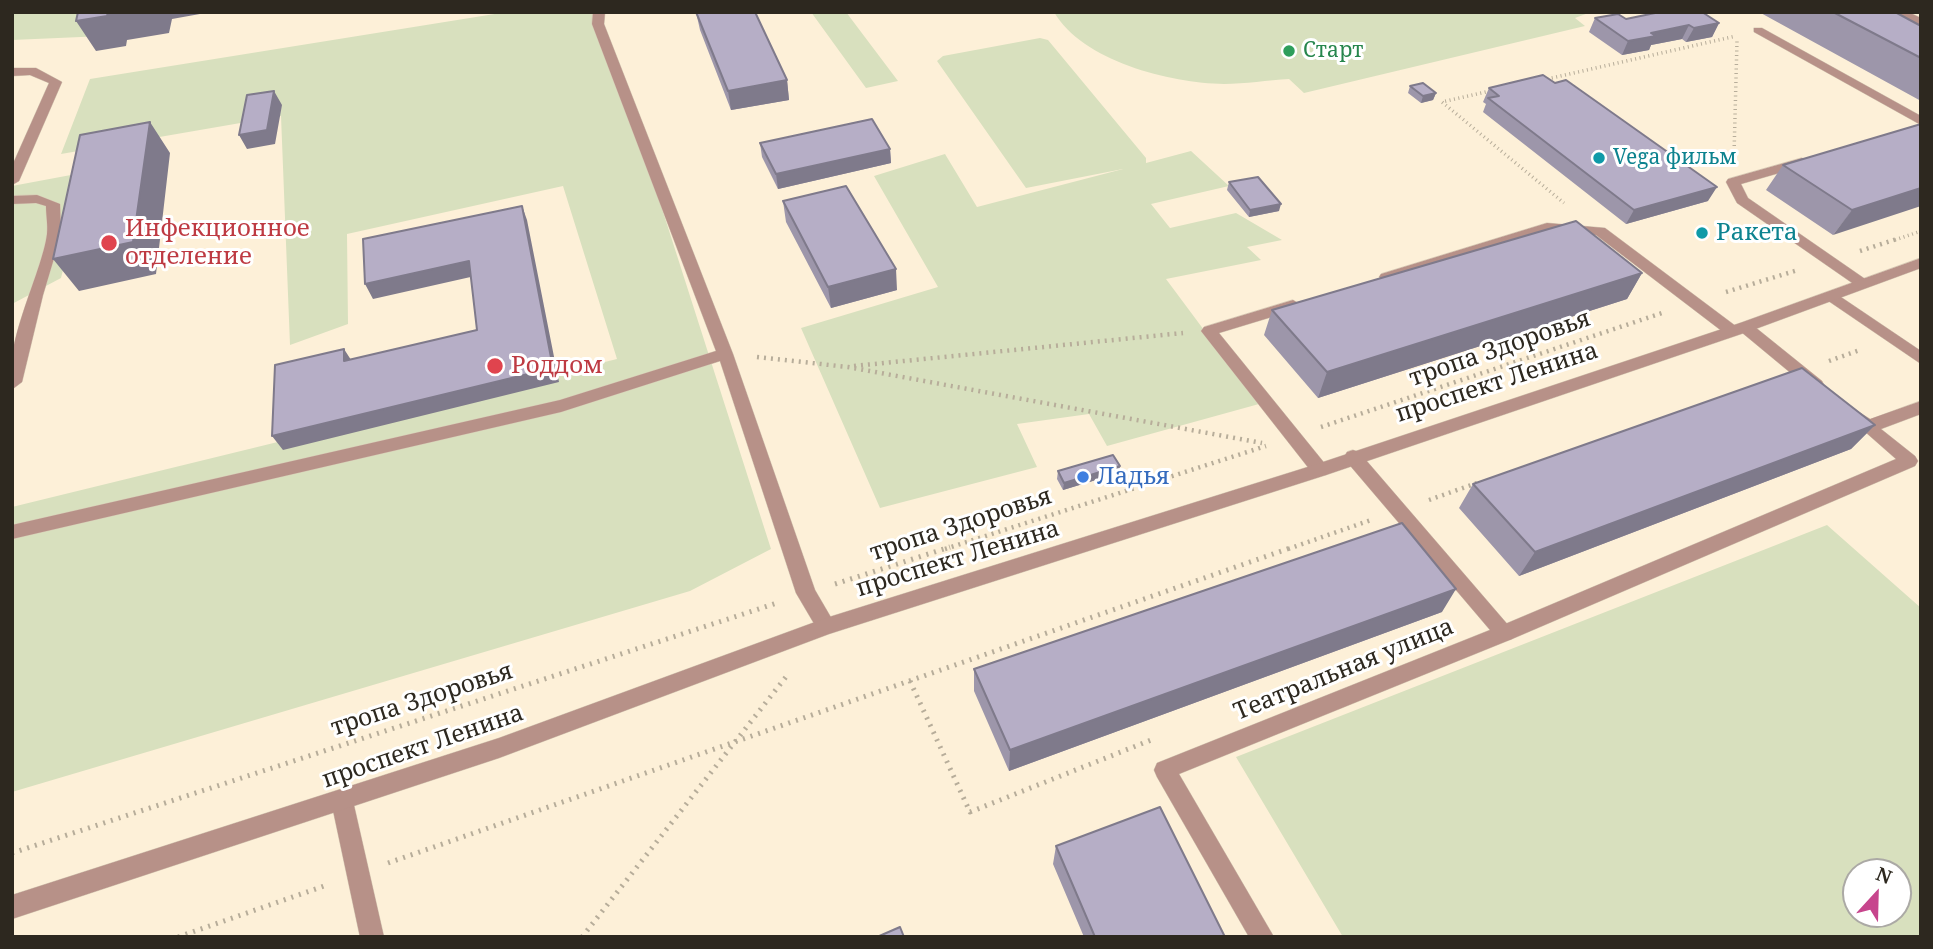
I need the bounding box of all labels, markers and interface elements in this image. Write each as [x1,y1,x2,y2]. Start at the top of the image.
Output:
place label: Старт [1303,38,1363,64]
marker: Старт [1281,43,1297,59]
place label: Vega фильм [1613,145,1737,171]
marker: Vega фильм [1591,150,1607,166]
place label: Инфекционное отделение [125,215,310,271]
place label: Ракета [1716,219,1798,247]
marker: Ракета [1694,225,1710,241]
marker: Инфекционное отделение [99,233,119,253]
street label: тропа Здоровья [1406,305,1594,393]
street label: проспект Ленина [1392,337,1602,429]
place label: Роддом [511,352,603,380]
marker: Роддом [485,356,505,376]
place label: Ладья [1097,463,1170,491]
marker: Ладья [1075,469,1091,485]
street label: тропа Здоровья [866,482,1056,568]
street label: проспект Ленина [853,514,1063,604]
street label: Театральная улица [1230,613,1458,727]
street label: тропа Здоровья [327,657,517,743]
street label: проспект Ленина [319,699,527,795]
north arrow [1842,858,1912,928]
text: N [1872,861,1896,890]

